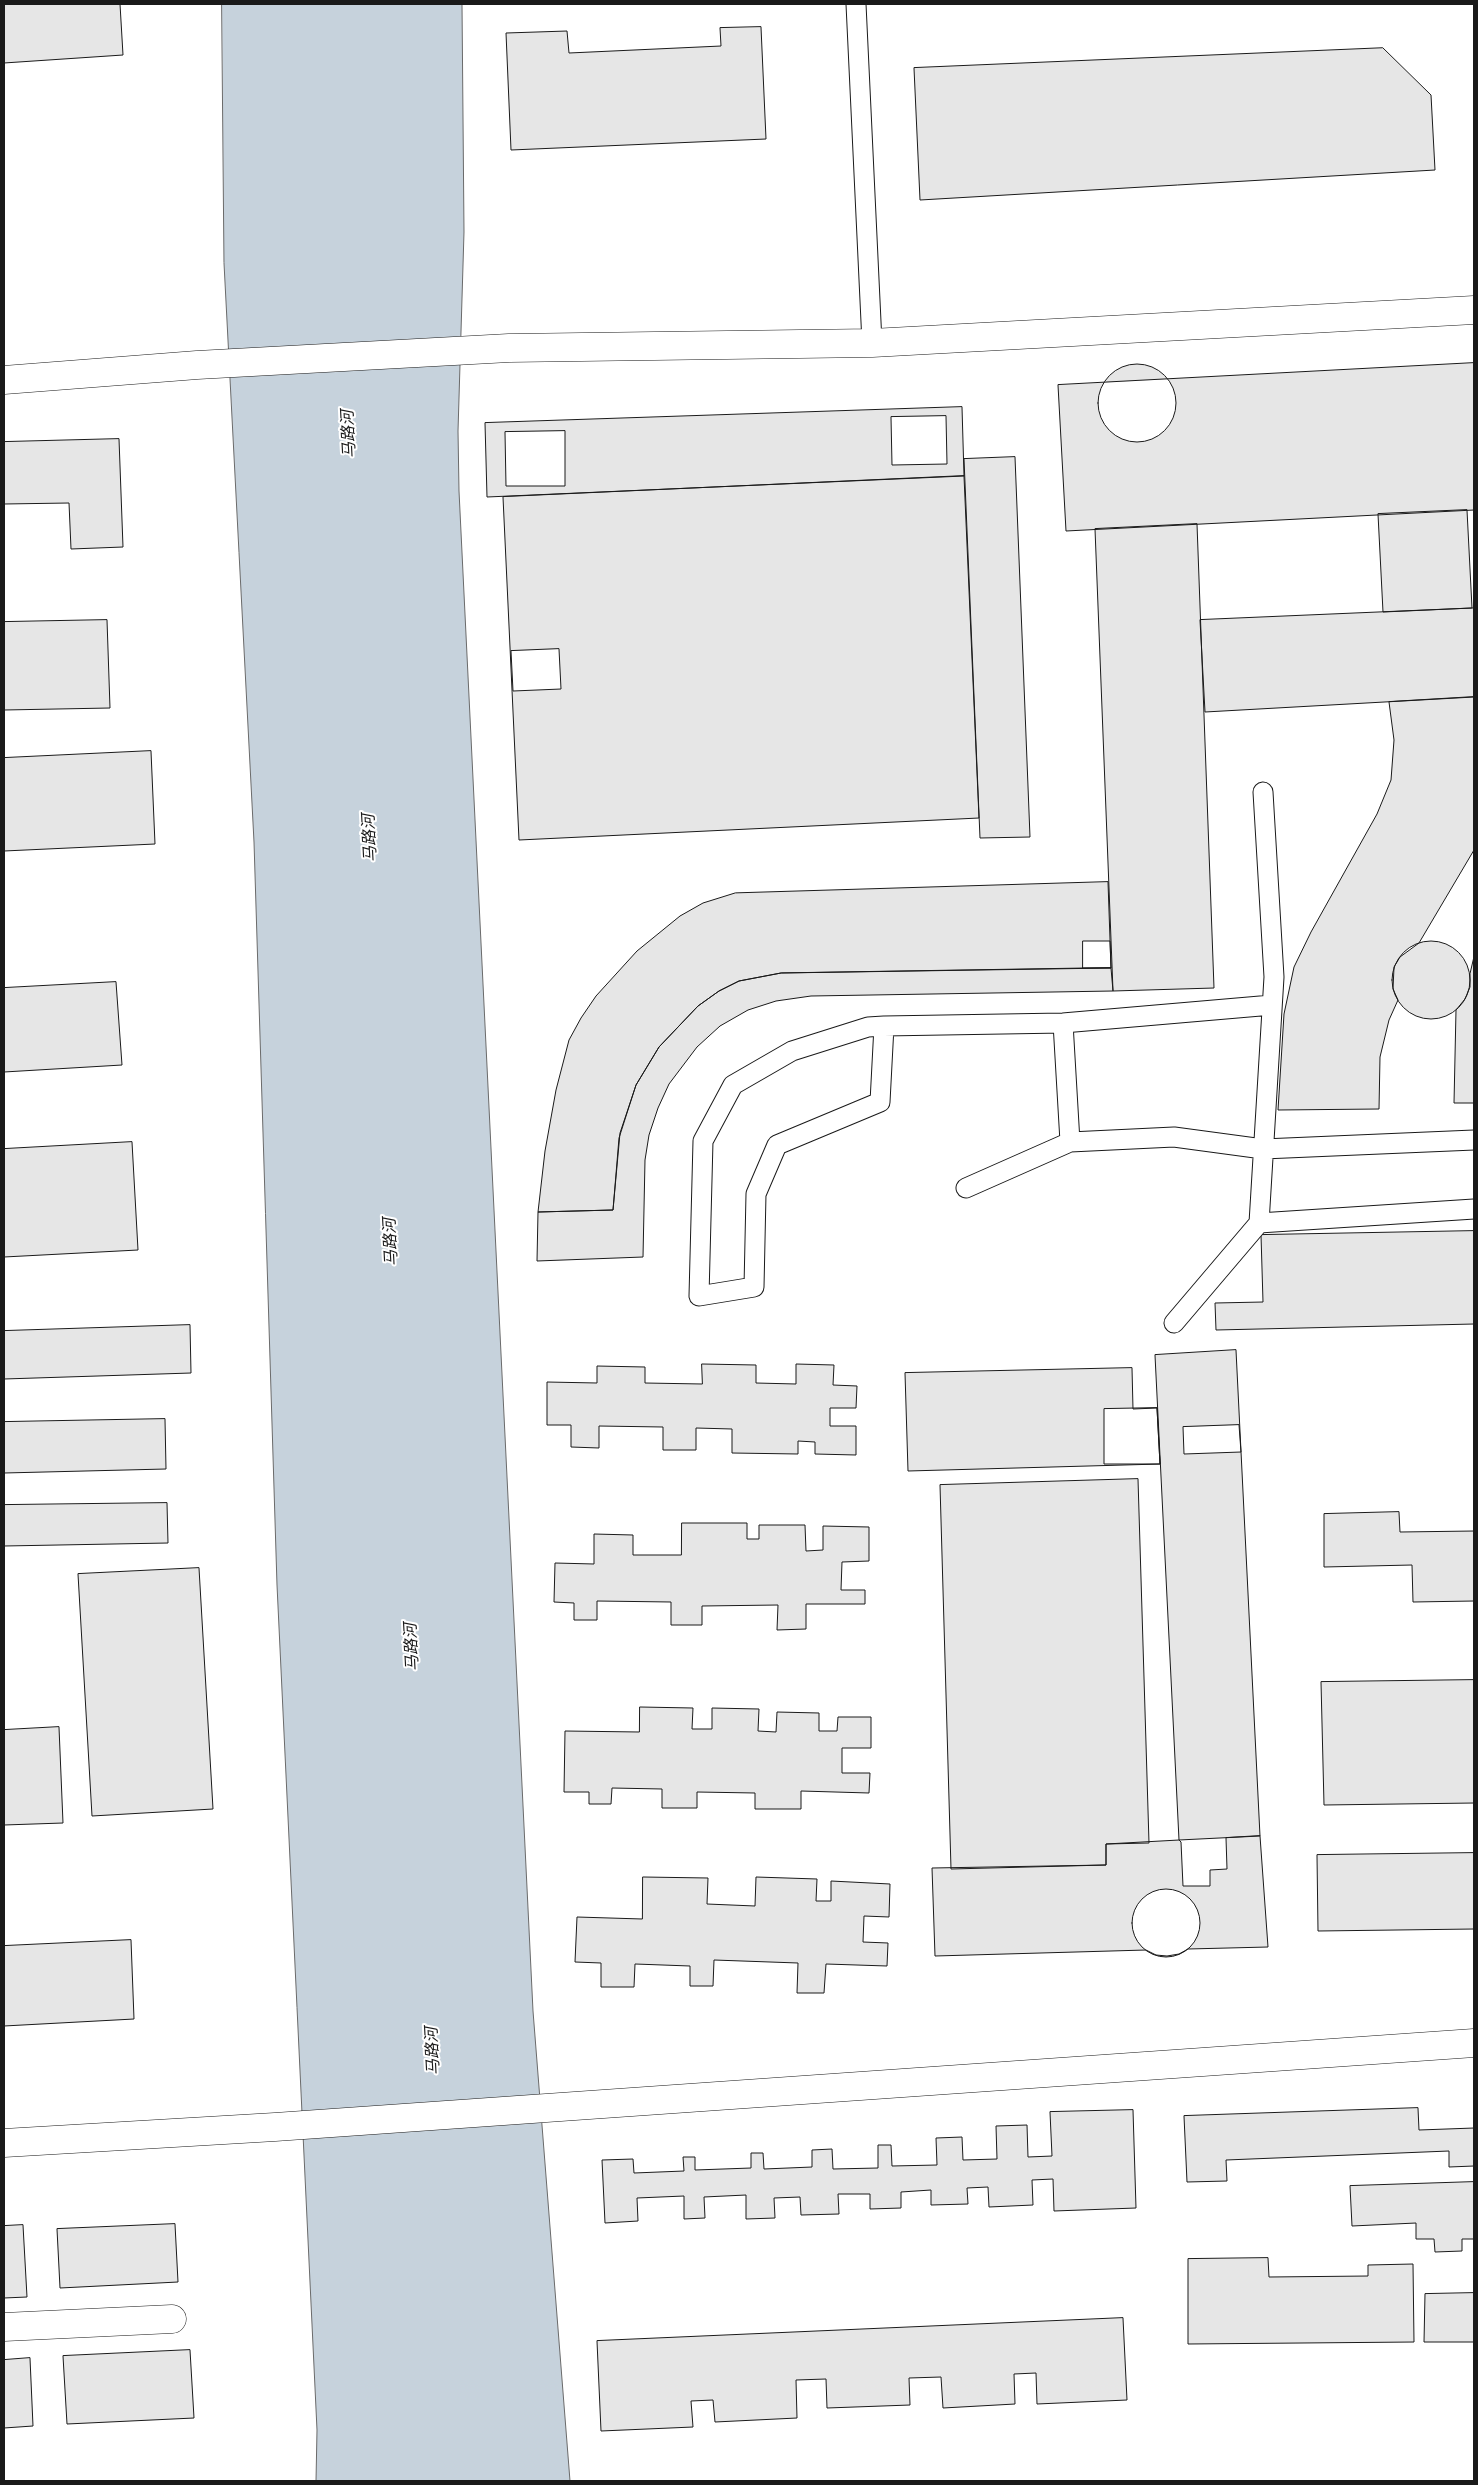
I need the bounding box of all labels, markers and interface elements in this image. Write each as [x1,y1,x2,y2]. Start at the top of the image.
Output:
water label: 马路河 [338,410,360,458]
water label: 马路河 [359,814,381,862]
water label: 马路河 [380,1218,402,1266]
water label: 马路河 [401,1623,423,1671]
water label: 马路河 [422,2027,444,2075]

